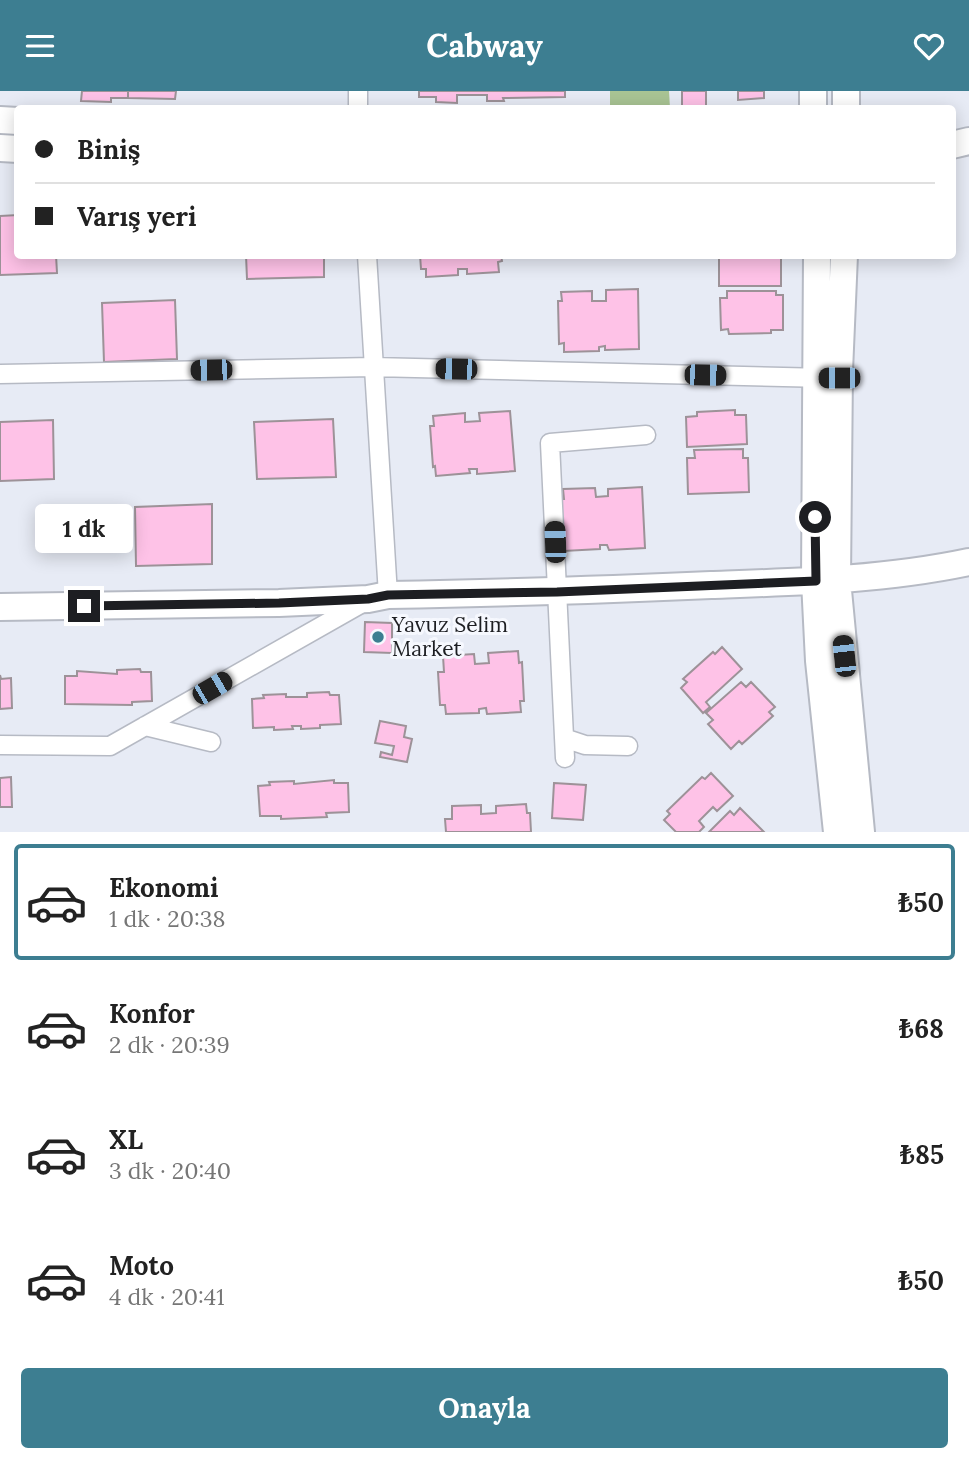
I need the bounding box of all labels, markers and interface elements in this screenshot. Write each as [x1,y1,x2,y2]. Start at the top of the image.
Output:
text: Cabway [426,25,543,66]
icon: menu [21,27,59,65]
icon: heart [910,27,948,65]
text: Biniş [77,133,140,166]
text: Varış yeri [77,200,196,233]
car [435,358,478,380]
car [190,359,233,381]
car [684,364,727,386]
car [819,368,861,389]
route start [799,501,831,533]
callout: 1 dk [35,505,133,553]
text: 1 dk [63,514,105,543]
car [544,521,567,563]
route end [68,590,100,622]
place label: Yavuz Selim Market [391,611,508,662]
marker: Yavuz Selim Market [370,629,386,645]
car [832,634,857,678]
car [189,668,236,708]
icon: car [25,871,88,934]
text: Ekonomi [109,871,218,904]
text: ₺50 [898,886,944,919]
text: 1 dk · 20:38 [109,904,226,933]
icon: car [25,997,88,1060]
text: Konfor [109,997,195,1030]
text: ₺68 [899,1012,944,1045]
text: 2 dk · 20:39 [109,1030,230,1059]
icon: car [25,1123,88,1186]
text: XL [109,1123,143,1156]
text: ₺85 [900,1138,944,1171]
text: 3 dk · 20:40 [109,1156,231,1185]
icon: car [25,1249,88,1312]
text: Moto [109,1249,174,1282]
text: ₺50 [898,1264,944,1297]
text: 4 dk · 20:41 [109,1282,225,1311]
button: Onayla [21,1368,948,1448]

